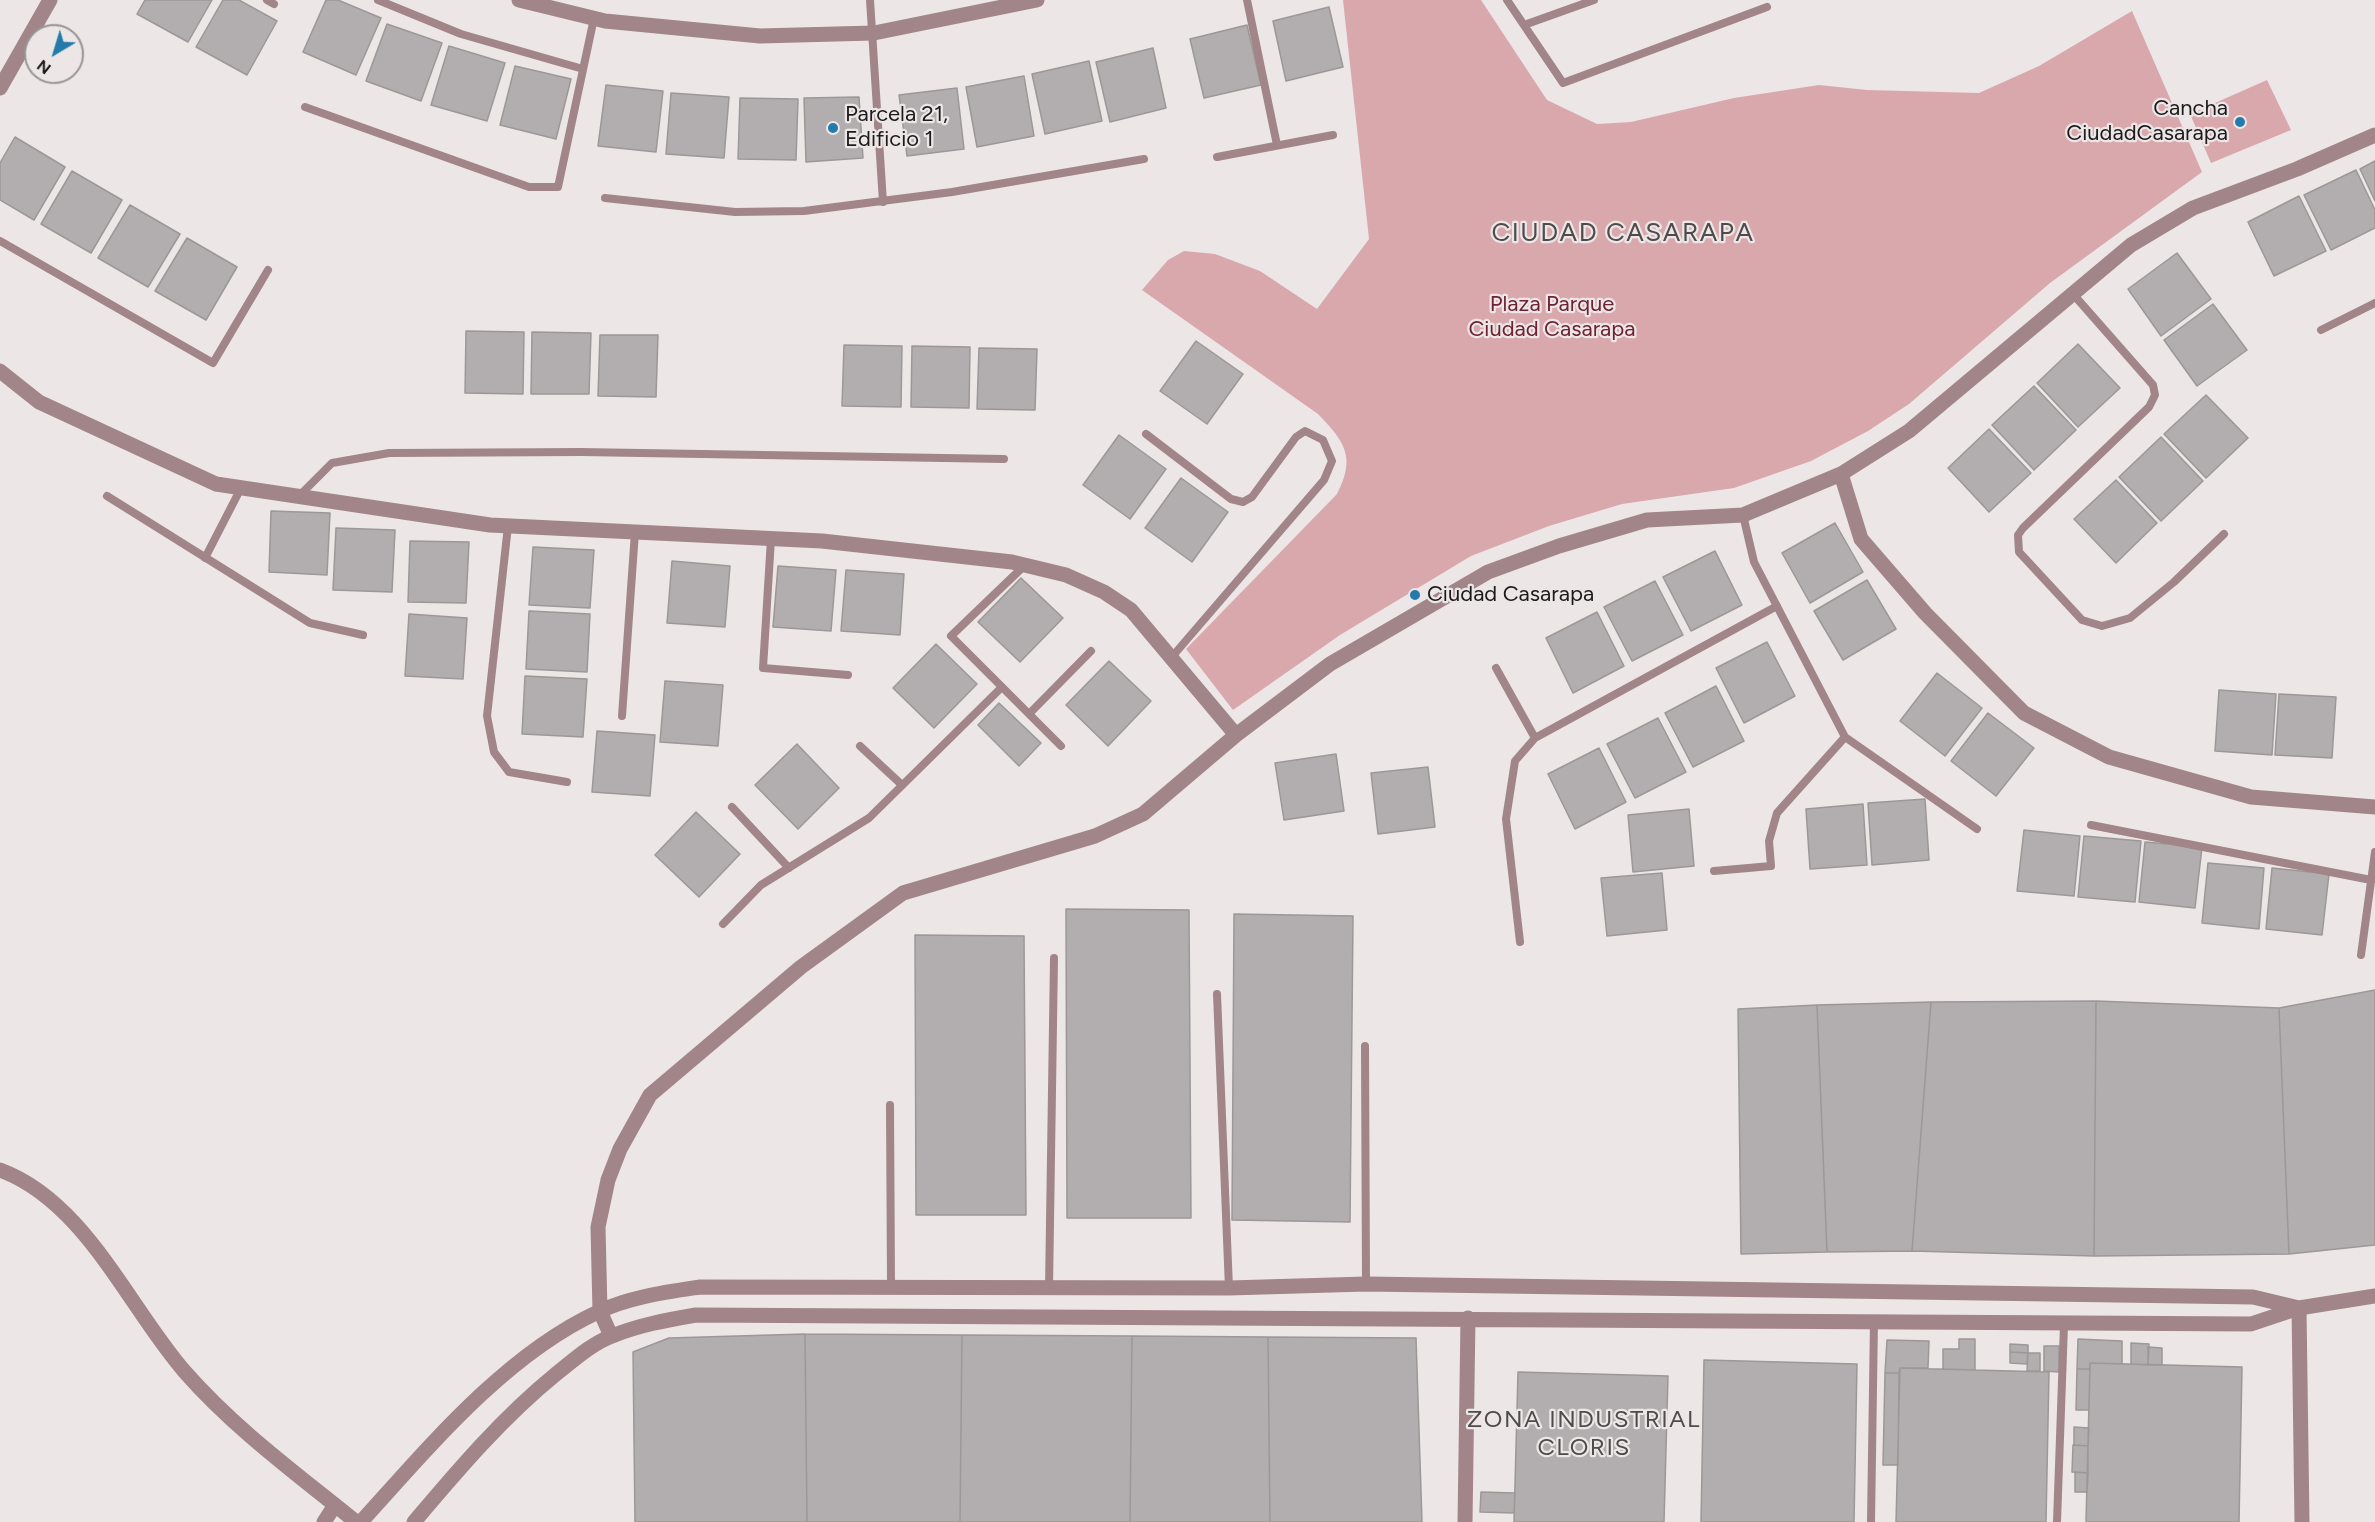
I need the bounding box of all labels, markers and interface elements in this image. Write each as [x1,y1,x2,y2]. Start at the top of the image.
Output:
north arrow [24,24,84,84]
text: N [33,56,55,78]
place label: Cancha CiudadCasarapa [2066,96,2228,148]
place label: Parcela 21, Edificio 1 [845,102,948,154]
marker: Cancha CiudadCasarapa [2233,115,2247,129]
marker: Parcela 21, Edificio 1 [826,121,840,135]
district label: CIUDAD CASARAPA [1492,217,1754,249]
park label: Plaza Parque Ciudad Casarapa [1468,292,1636,344]
place label: Ciudad Casarapa [1427,582,1594,608]
marker: Ciudad Casarapa [1408,588,1422,602]
district label: ZONA INDUSTRIAL CLORIS [1467,1406,1701,1462]

